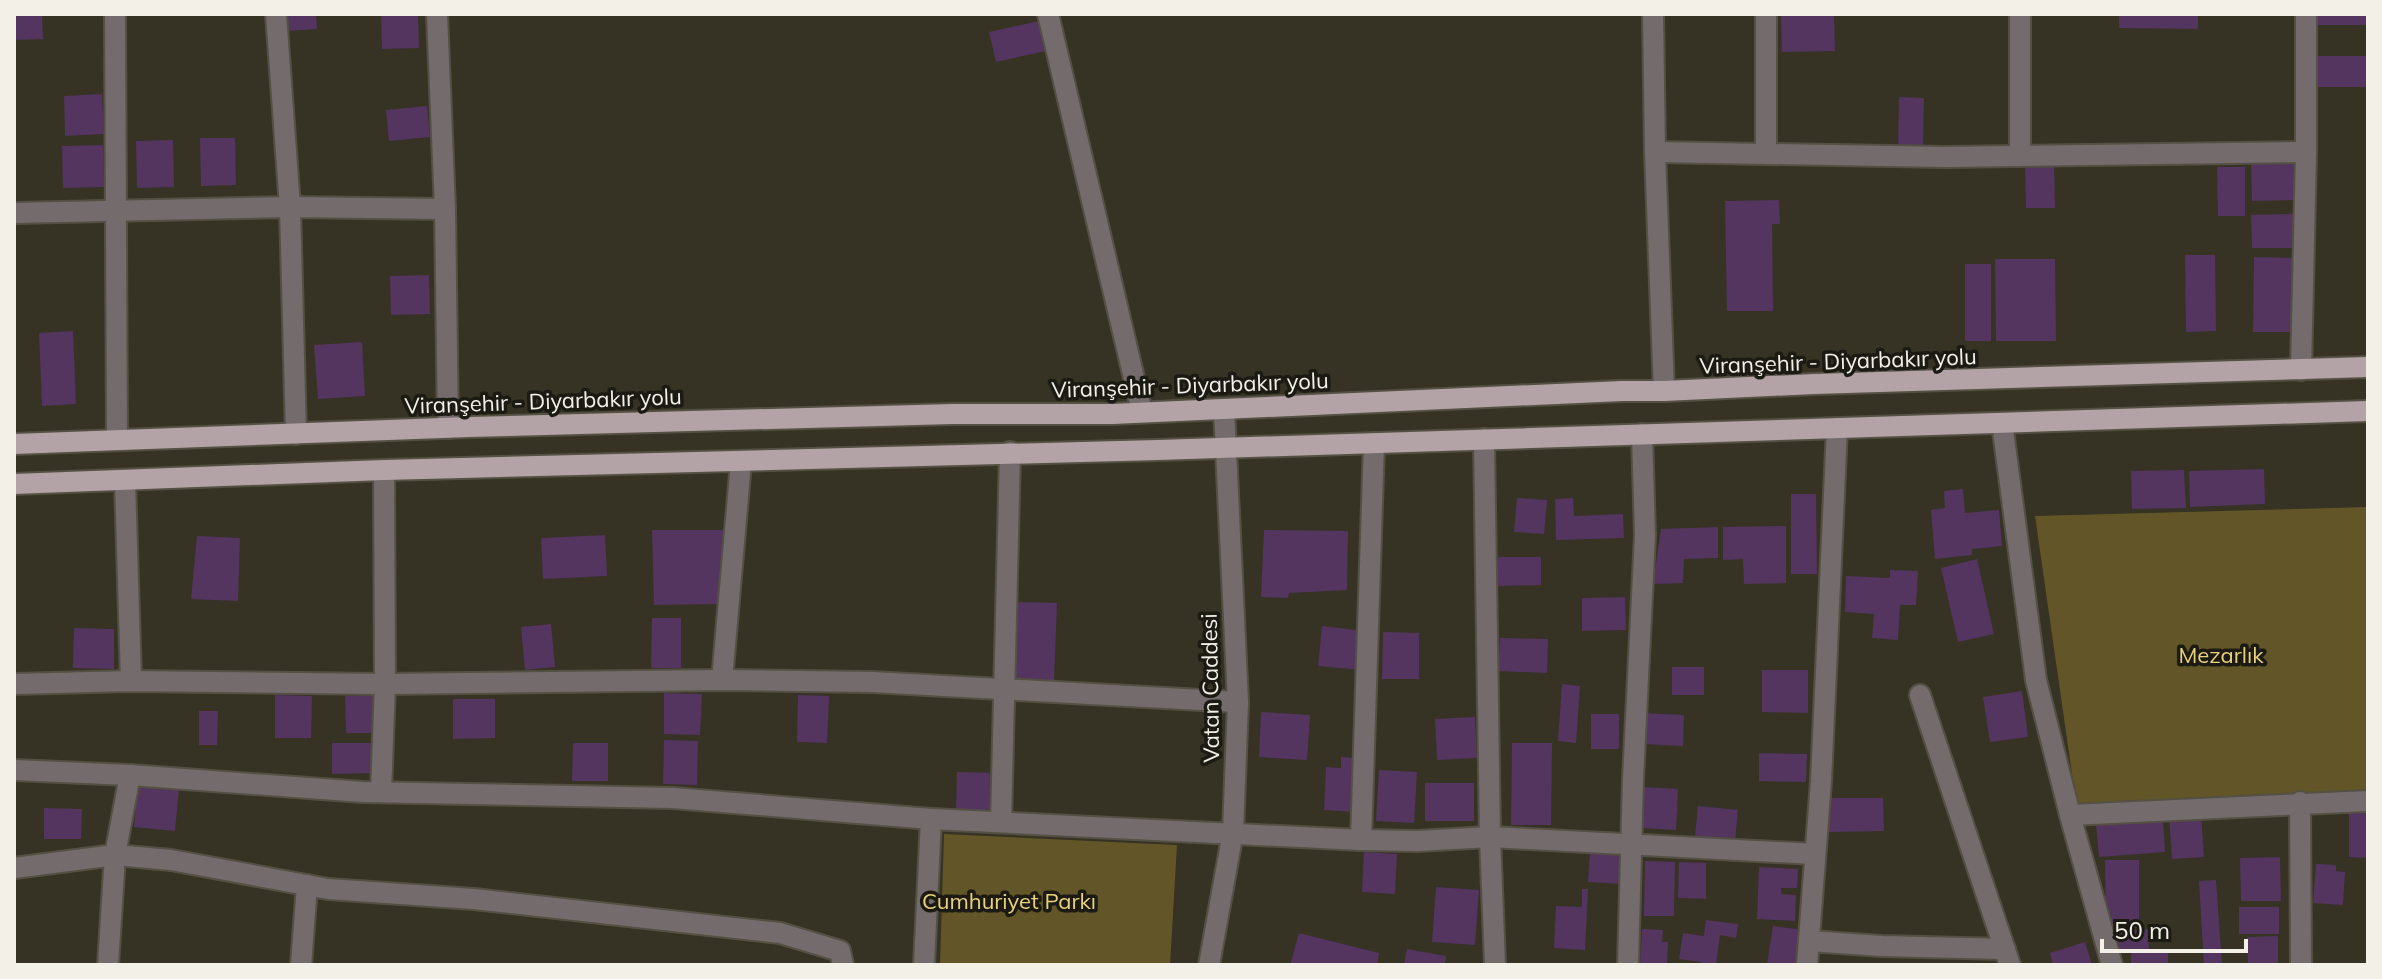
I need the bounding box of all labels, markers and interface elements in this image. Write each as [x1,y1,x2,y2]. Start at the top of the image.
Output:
street label: Viranşehir - Diyarbakır yolu [1699,342,1977,380]
street label: Viranşehir - Diyarbakır yolu [1051,366,1329,404]
street label: Viranşehir - Diyarbakır yolu [404,382,682,420]
street label: Vatan Caddesi [1195,613,1225,763]
park label: Mezarlık [2178,641,2264,669]
park label: Cumhuriyet Parkı [922,887,1096,915]
scale bar [2102,903,2246,953]
text: 50 m [2114,915,2170,945]

